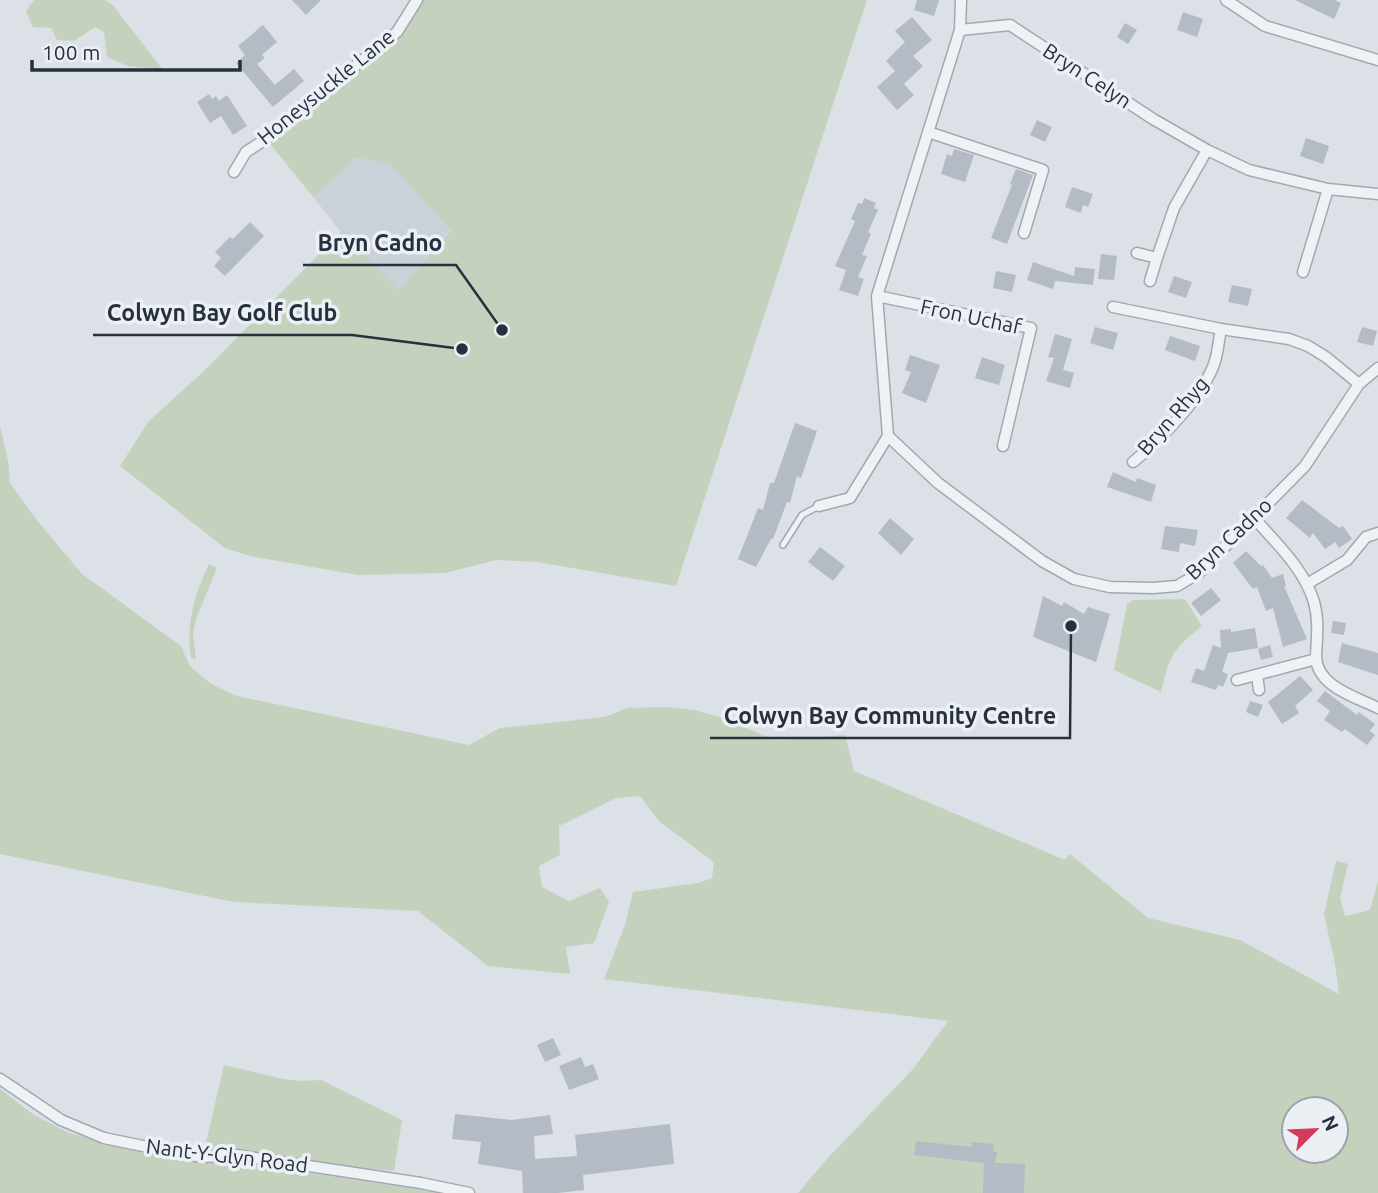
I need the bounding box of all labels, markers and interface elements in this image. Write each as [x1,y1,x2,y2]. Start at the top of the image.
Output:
street label: Honeysuckle Lane [252,24,399,149]
scale bar [32,28,240,72]
street label: Bryn Celyn [1039,38,1136,113]
text: 100 m [42,40,100,64]
callout: Bryn Cadno [303,221,456,265]
text: Bryn Cadno [318,230,442,255]
callout: Colwyn Bay Golf Club [93,291,352,335]
street label: Fron Uchaf [919,294,1025,339]
text: Colwyn Bay Golf Club [107,300,337,325]
street label: Bryn Rhyg [1132,371,1213,459]
street label: Bryn Cadno [1180,492,1276,584]
callout: Colwyn Bay Community Centre [710,694,1070,738]
text: Colwyn Bay Community Centre [724,703,1056,728]
north arrow [1280,1095,1350,1165]
text: N [1318,1112,1343,1134]
street label: Nant-Y-Glyn Road [145,1133,309,1177]

